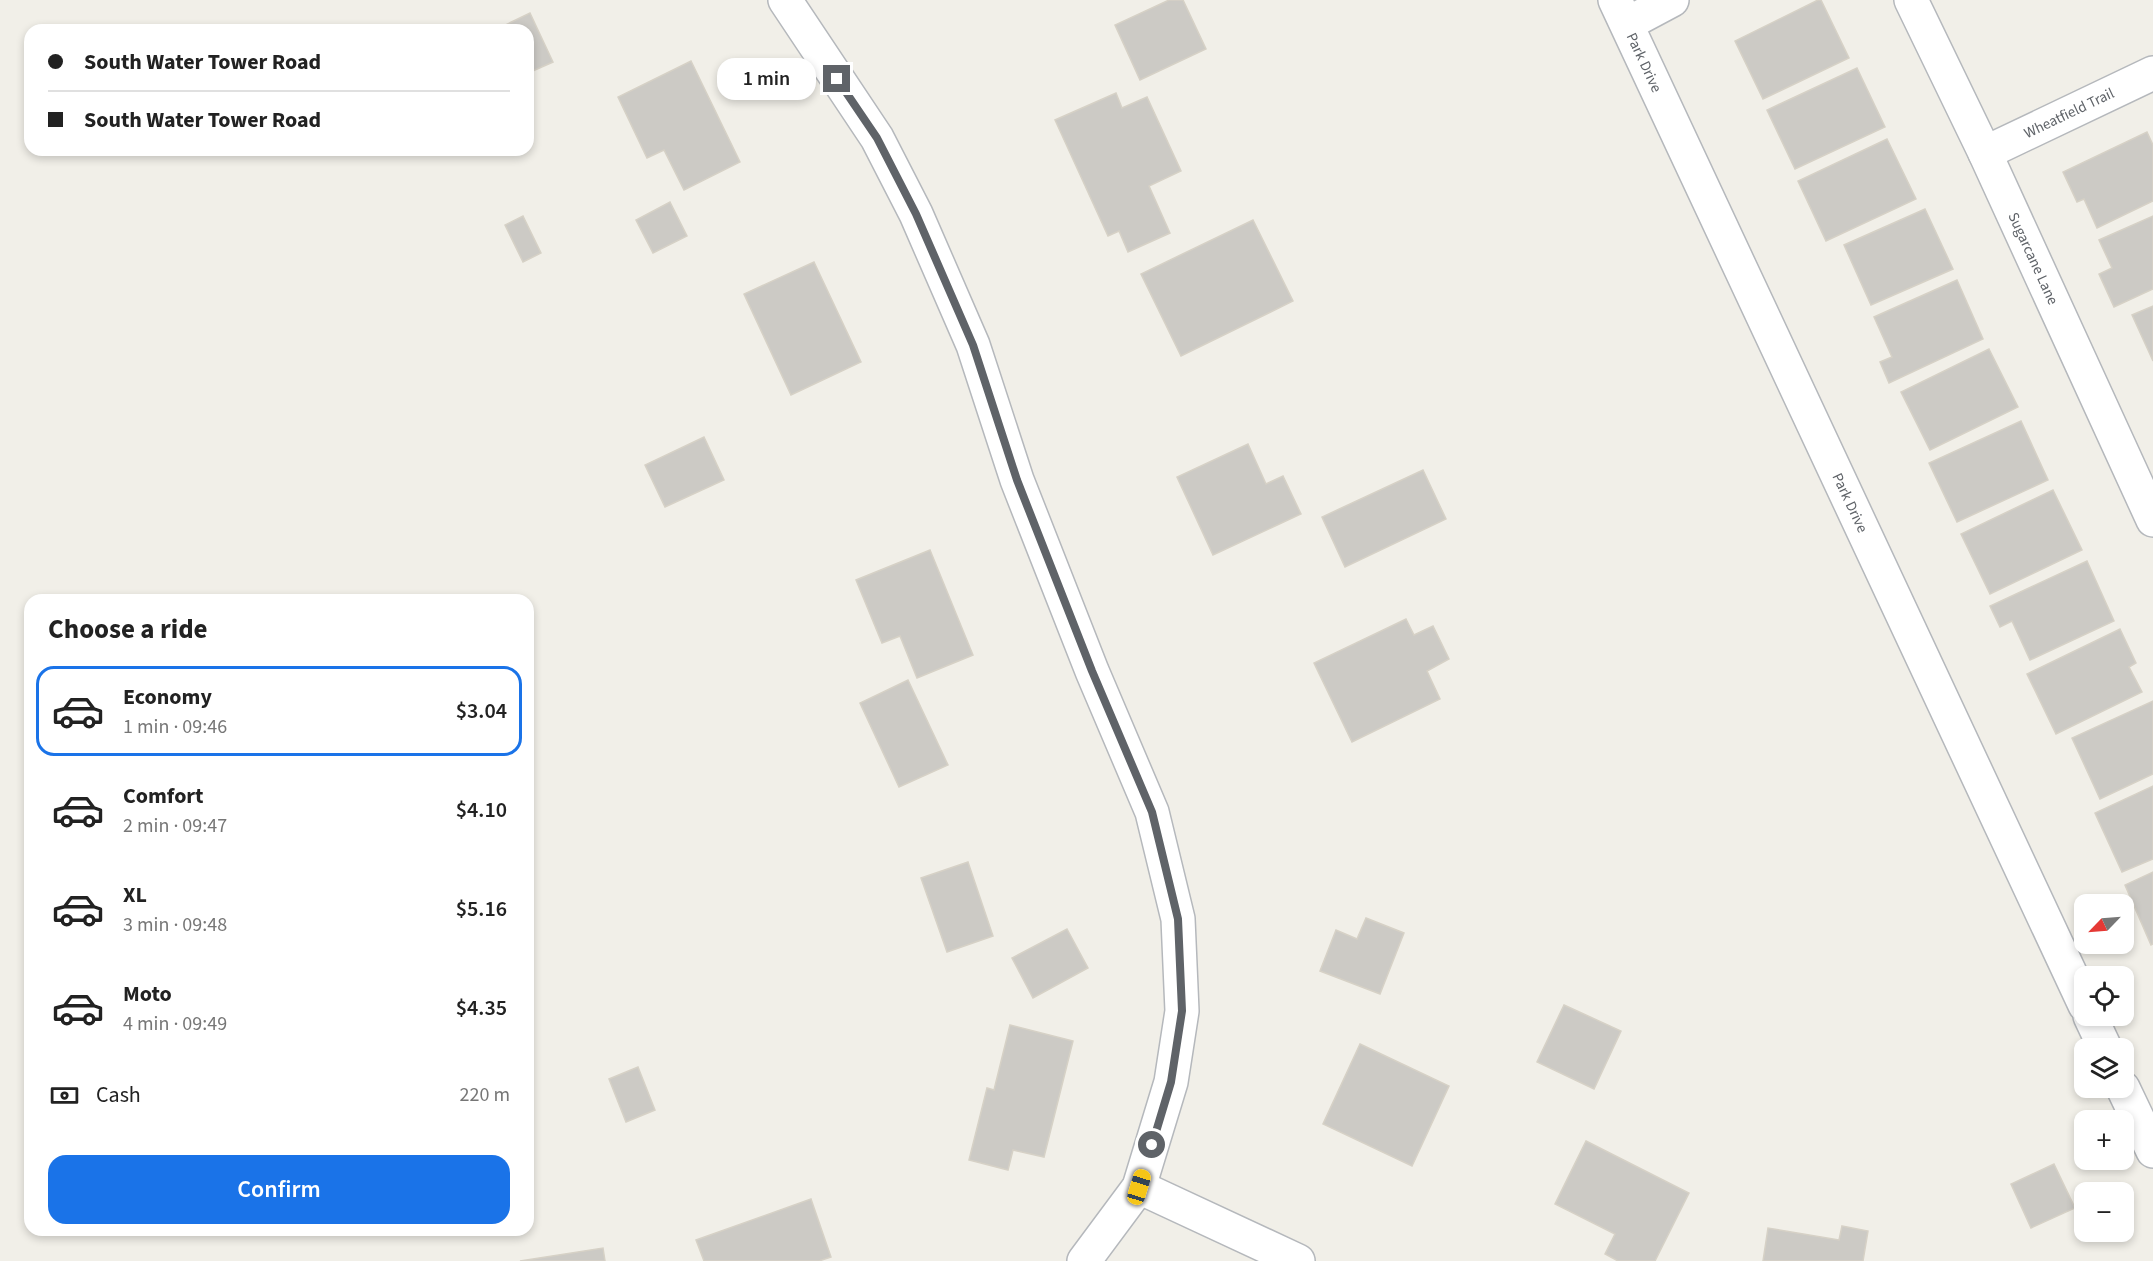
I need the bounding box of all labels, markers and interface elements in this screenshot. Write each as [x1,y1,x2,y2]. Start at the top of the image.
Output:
street label: Park Drive [1621,29,1667,96]
text: South Water Tower Road [84,46,321,78]
callout: 1 min [717,58,816,100]
text: 1 min [743,65,790,93]
route end [823,65,850,92]
street label: Wheatfield Trail [2020,82,2118,143]
text: South Water Tower Road [84,104,321,136]
street label: Sugarcane Lane [2003,209,2064,308]
street label: Park Drive [1827,469,1873,536]
text: Choose a ride [48,610,208,649]
text: Economy [123,681,212,713]
icon: car [51,684,105,738]
text: $3.04 [456,695,507,727]
text: 1 min · 09:46 [123,713,227,741]
text: Comfort [123,780,204,812]
icon: car [51,783,105,837]
text: $4.10 [456,794,507,826]
text: 2 min · 09:47 [123,812,227,840]
text: XL [123,879,147,911]
icon: car [51,882,105,936]
text: $5.16 [456,893,507,925]
north arrow [2074,894,2134,954]
map controls [2074,894,2134,1242]
text: 3 min · 09:48 [123,911,227,939]
button: locate [2074,966,2134,1026]
text: Moto [123,978,172,1010]
icon: car [51,981,105,1035]
text: $4.35 [456,992,507,1024]
text: 4 min · 09:49 [123,1010,227,1038]
button: layers [2074,1038,2134,1098]
icon: cash [48,1079,81,1112]
text: Cash [96,1079,141,1111]
text: 220 m [460,1081,510,1109]
button: + [2074,1110,2134,1170]
route start [1138,1131,1165,1158]
button: Confirm [48,1155,510,1224]
car [1125,1167,1153,1207]
button: − [2074,1182,2134,1242]

